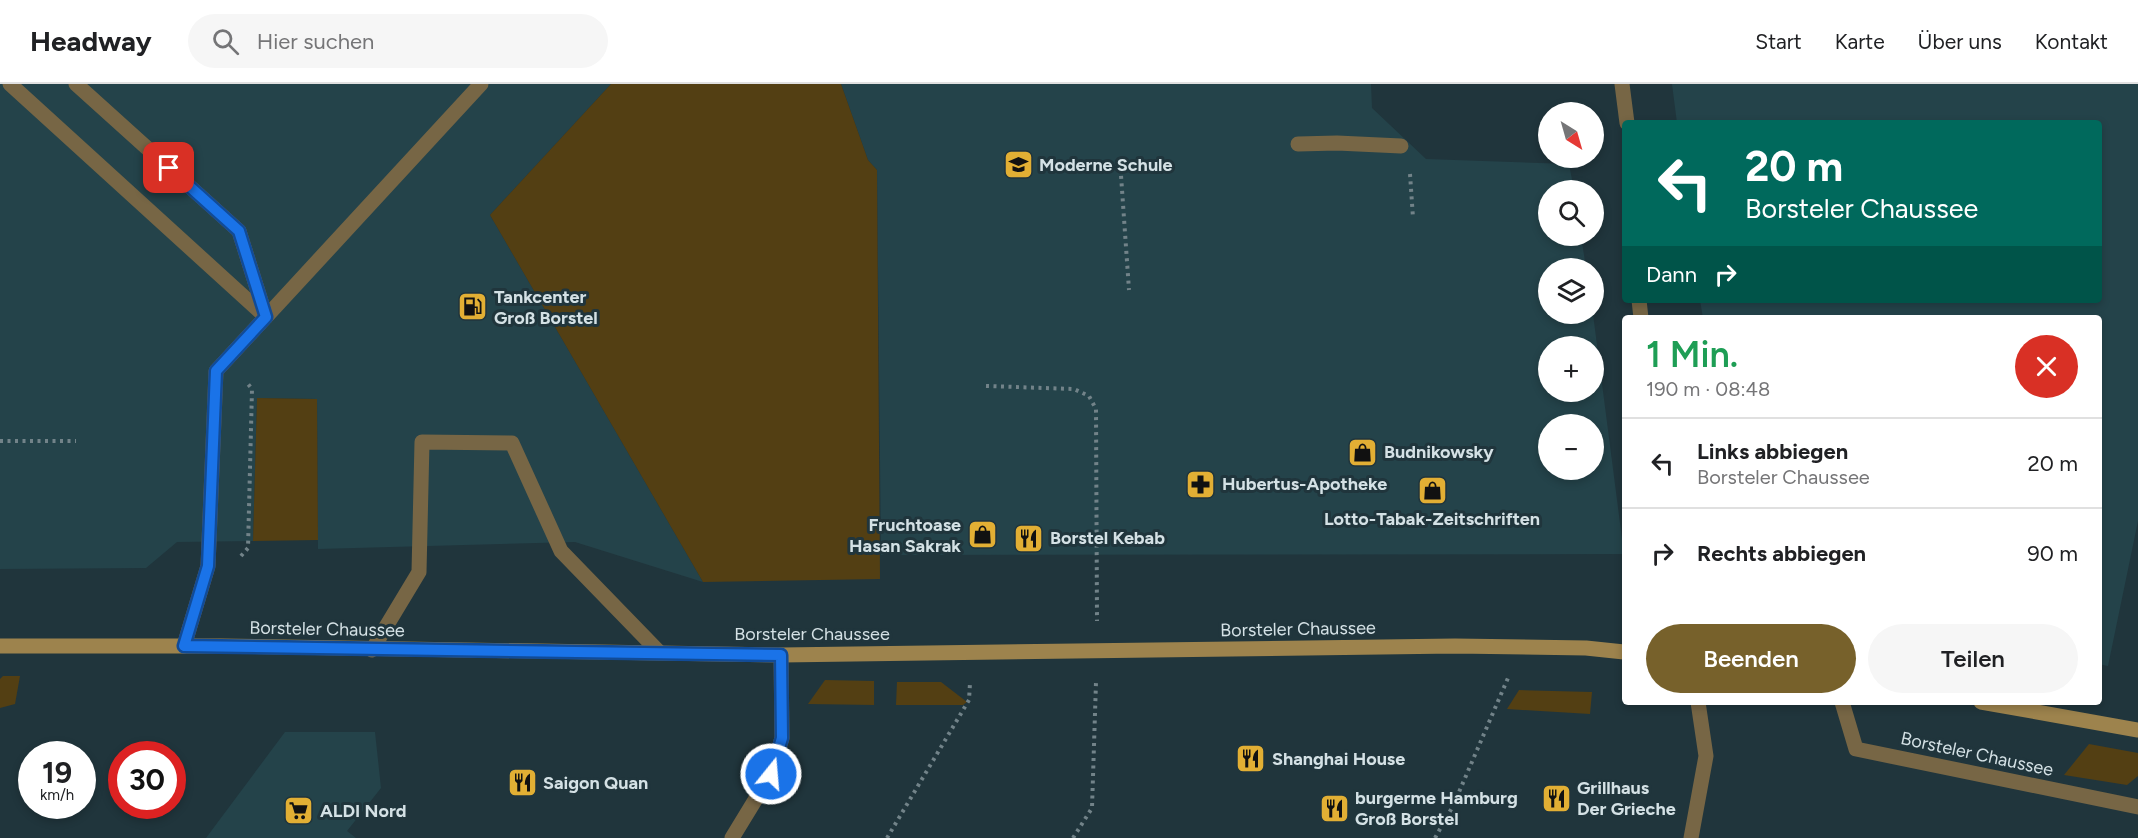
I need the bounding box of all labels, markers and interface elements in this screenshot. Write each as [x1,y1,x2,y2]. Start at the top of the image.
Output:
search box [188,14,608,68]
text: Headway [30,24,152,58]
icon: search [209,25,242,58]
text: Hier suchen [257,28,374,55]
text: Start [1755,29,1802,54]
text: Karte [1835,29,1885,54]
text: Über uns [1918,29,2002,54]
text: Kontakt [2035,29,2108,54]
north arrow [1538,102,1604,168]
map controls [1538,102,1604,480]
text: 20 m [1745,141,1843,192]
pin [143,142,194,193]
icon: left [1646,144,1724,222]
school or university icon: Moderne Schule [1002,149,1034,181]
icon: arrive [152,151,185,184]
place label: Moderne Schule [1039,154,1173,176]
button: search [1538,180,1604,246]
text: Borsteler Chaussee [1745,192,1978,225]
button: layers [1538,258,1604,324]
icon: right [1709,258,1742,291]
text: Dann [1646,261,1697,288]
place label: Tankcenter Groß Borstel [494,286,598,329]
fuel station icon: Tankcenter Groß Borstel [457,291,489,323]
text: 1 Min. [1646,333,1738,376]
button: close [2015,335,2078,398]
button: + [1538,336,1604,402]
text: 190 m · 08:48 [1646,377,1770,401]
button: − [1538,414,1604,480]
shop icon: Budnikowsky [1347,436,1379,468]
text: Links abbiegen [1697,438,1848,465]
place label: Budnikowsky [1384,441,1494,463]
icon: left [1646,447,1679,480]
text: 20 m [2027,450,2078,477]
text: Borsteler Chaussee [1697,465,1870,489]
pharmacy icon: Hubertus-Apotheke [1185,468,1217,500]
place label: Hubertus-Apotheke [1222,473,1387,495]
shop icon: Lotto-Tabak-Zeitschriften [1416,474,1448,506]
place label: Lotto-Tabak-Zeitschriften [1324,508,1540,530]
place label: Fruchtoase Hasan Sakrak [849,514,961,557]
shop icon: Fruchtoase Hasan Sakrak [966,519,998,551]
restaurant icon: Borstel Kebab [1013,522,1045,554]
place label: Borstel Kebab [1050,527,1165,549]
icon: right [1646,537,1679,570]
text: Rechts abbiegen [1697,540,1866,567]
text: 90 m [2027,540,2078,567]
street label: Borsteler Chaussee [249,617,405,641]
street label: Borsteler Chaussee [1220,617,1376,641]
street label: Borsteler Chaussee [734,623,890,645]
button: Beenden [1646,624,1856,693]
button: Teilen [1868,624,2078,693]
street label: Borsteler Chaussee [1899,727,2055,781]
speed limit sign: 30 [108,741,186,819]
position arrow [739,742,803,806]
restaurant icon: Shanghai House [1235,743,1267,775]
place label: Shanghai House [1272,748,1405,770]
text: 19 [42,754,72,791]
restaurant icon: Saigon Quan [506,767,538,799]
place label: Saigon Quan [543,772,648,794]
place label: Grillhaus Der Grieche [1577,777,1676,820]
restaurant icon: Grillhaus Der Grieche [1540,782,1572,814]
text: km/h [40,786,74,804]
place label: burgerme Hamburg Groß Borstel [1355,787,1518,830]
restaurant icon: burgerme Hamburg Groß Borstel [1318,792,1350,824]
supermarket icon: ALDI Nord [283,795,315,827]
place label: ALDI Nord [320,800,407,822]

